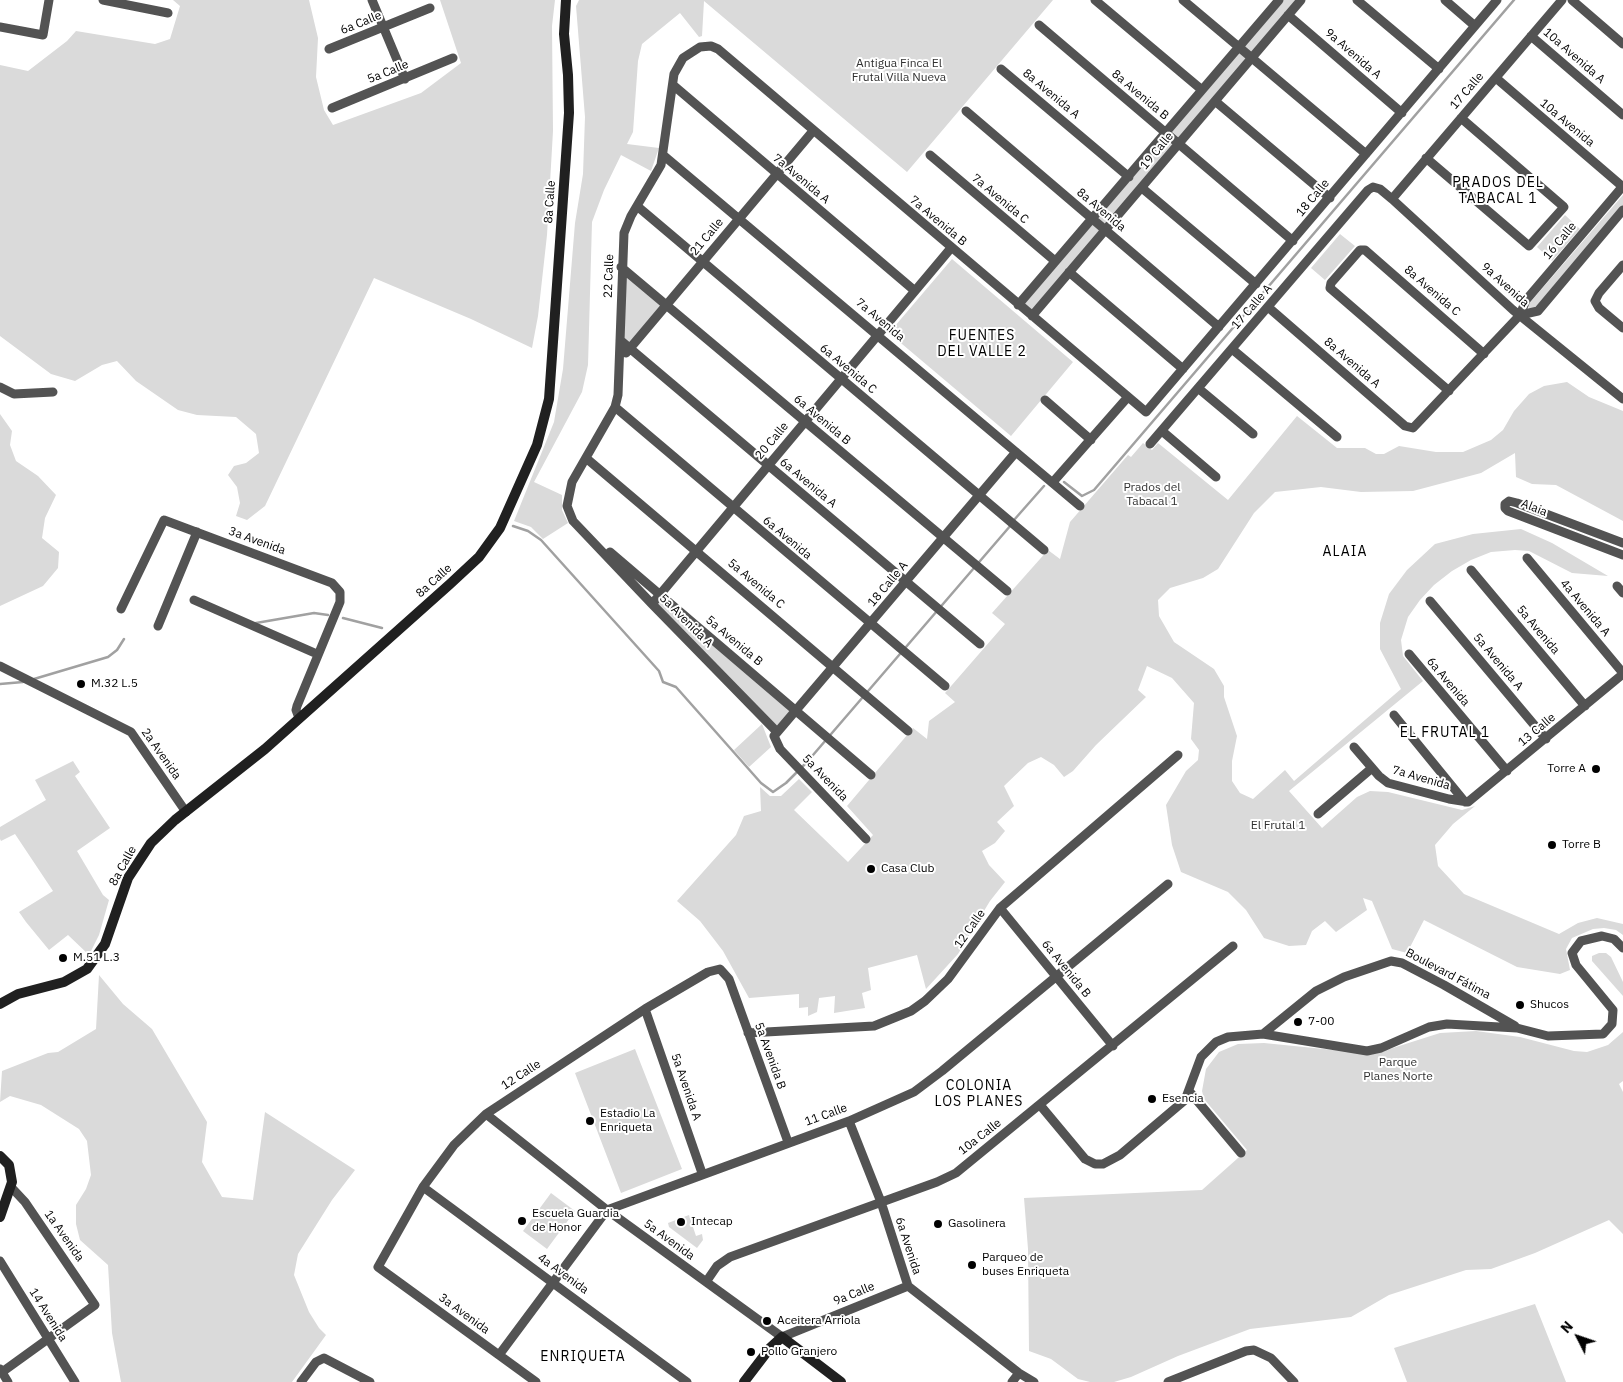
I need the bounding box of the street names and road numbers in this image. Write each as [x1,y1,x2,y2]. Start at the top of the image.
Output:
street label: 6a Calle [338,8,384,38]
street label: 10a Avenida A [1540,25,1608,87]
street label: 9a Avenida A [1322,26,1384,82]
street label: 5a Calle [365,57,411,87]
street label: 8a Avenida A [1020,66,1082,122]
street label: 8a Avenida B [1109,67,1171,123]
street label: 17 Calle [1447,70,1487,112]
street label: 10a Avenida [1537,96,1597,150]
street label: 19 Calle [1137,129,1177,173]
street label: 7a Avenida A [770,151,832,207]
street label: 7a Avenida C [969,171,1031,227]
street label: 18 Calle [1293,176,1333,220]
street label: 8a Calle [541,180,559,224]
street label: 8a Avenida [1074,185,1128,235]
street label: 7a Avenida B [907,193,969,249]
street label: 21 Calle [687,215,727,259]
street label: 16 Calle [1540,219,1580,263]
street label: 22 Calle [601,254,617,298]
street label: 9a Avenida [1478,260,1532,310]
street label: 8a Avenida C [1401,263,1463,319]
street label: 17 Calle A [1229,282,1275,332]
street label: 7a Avenida [853,295,907,345]
street label: 8a Avenida A [1321,335,1383,391]
street label: 6a Avenida C [817,341,879,397]
street label: 6a Avenida B [791,392,853,448]
street label: 20 Calle [752,419,792,463]
street label: 6a Avenida A [777,455,839,511]
street label: Alaia [1519,496,1549,520]
street label: 6a Avenida [760,513,814,563]
street label: 3a Avenida [227,524,287,558]
street label: 5a Avenida C [725,556,787,612]
street label: 18 Calle A [865,558,911,610]
street label: 8a Calle [413,561,455,601]
street label: 4a Avenida A [1557,577,1613,639]
street label: 5a Avenida A [656,591,716,651]
street label: 5a Avenida [1513,603,1563,657]
street label: 5a Avenida B [703,613,765,669]
street label: 5a Avenida A [1470,631,1526,693]
street label: 6a Avenida [1423,655,1473,709]
street label: 13 Calle [1515,710,1559,750]
street label: 2a Avenida [138,726,184,782]
street label: 5a Avenida [799,752,851,804]
street label: 7a Avenida [1390,763,1452,793]
street label: 8a Calle [106,844,140,888]
street label: 12 Calle [951,907,989,951]
street label: 6a Avenida B [1038,937,1094,1001]
street label: Boulevard Fátima [1403,946,1493,1002]
street label: 5a Avenida B [751,1021,789,1091]
street label: 5a Avenida A [668,1052,704,1122]
street label: 12 Calle [499,1057,543,1093]
street label: 11 Calle [803,1101,849,1129]
street label: 10a Calle [956,1116,1004,1158]
street label: 1a Avenida [41,1208,87,1264]
street label: 6a Avenida [892,1215,924,1277]
street label: 5a Avenida [641,1217,697,1263]
street label: 4a Avenida [535,1251,591,1297]
street label: 9a Calle [831,1279,877,1309]
street label: 14 Avenida [26,1286,70,1344]
street label: 3a Avenida [436,1291,492,1337]

